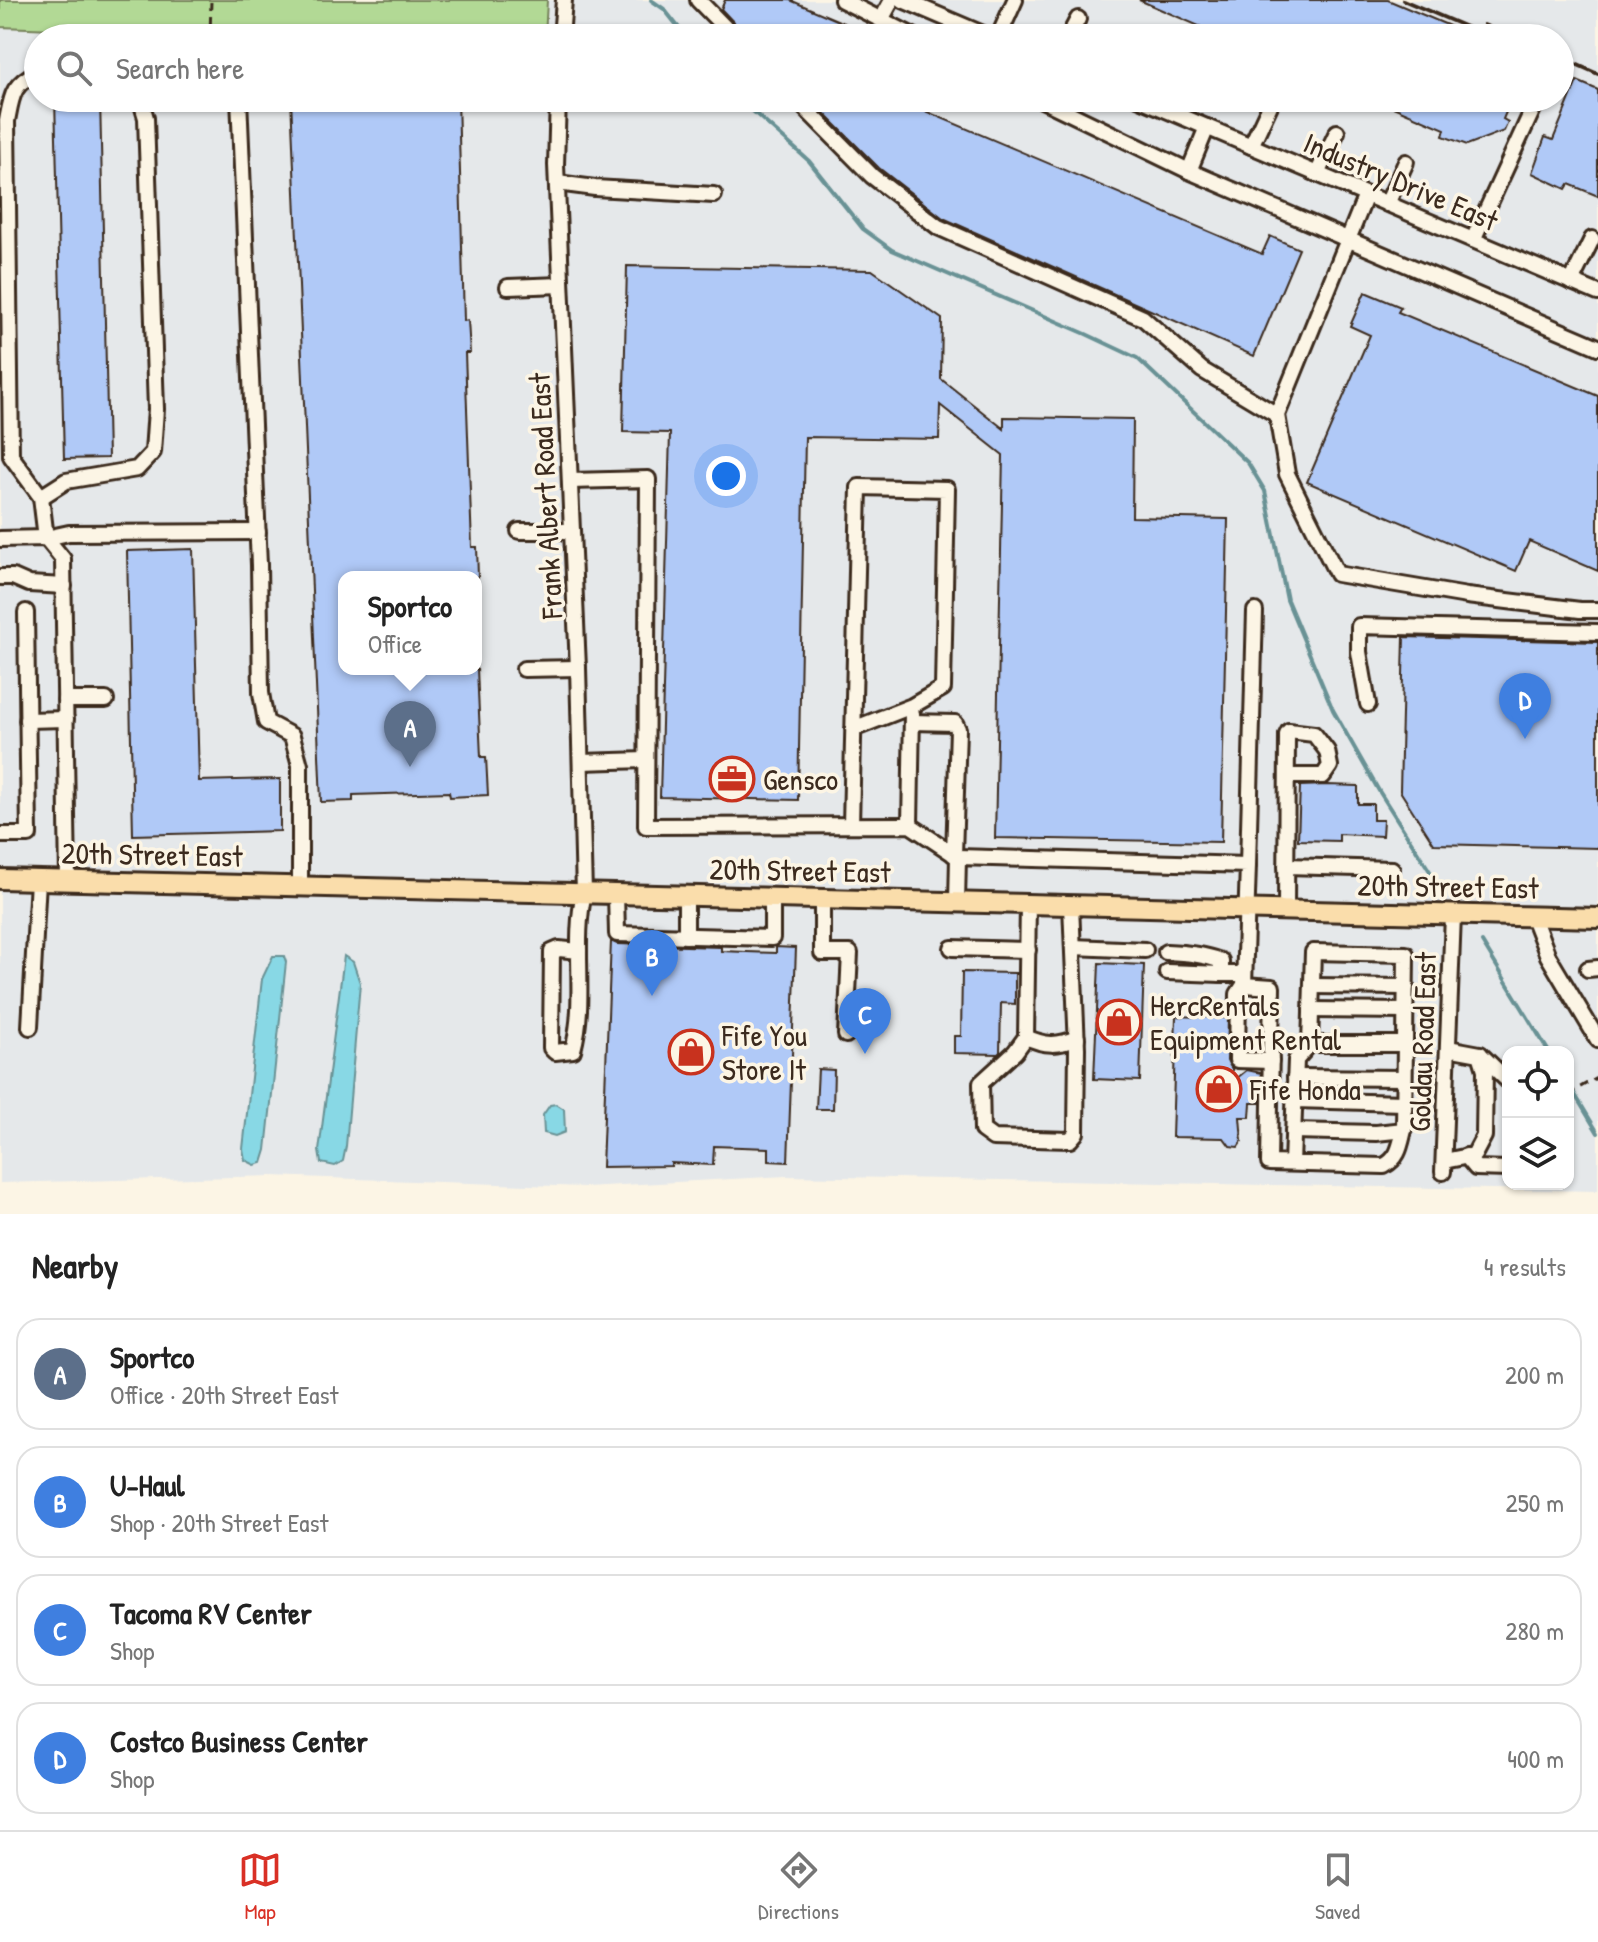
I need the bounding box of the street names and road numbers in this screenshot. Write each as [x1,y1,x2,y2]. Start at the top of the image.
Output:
street label: Industry Drive East [1298,122,1505,240]
street label: Frank Albert Road East [519,371,571,621]
street label: 20th Street East [61,832,243,876]
street label: 20th Street East [709,848,891,892]
street label: 20th Street East [1357,864,1539,908]
street label: Goldau Road East [1399,951,1445,1133]

